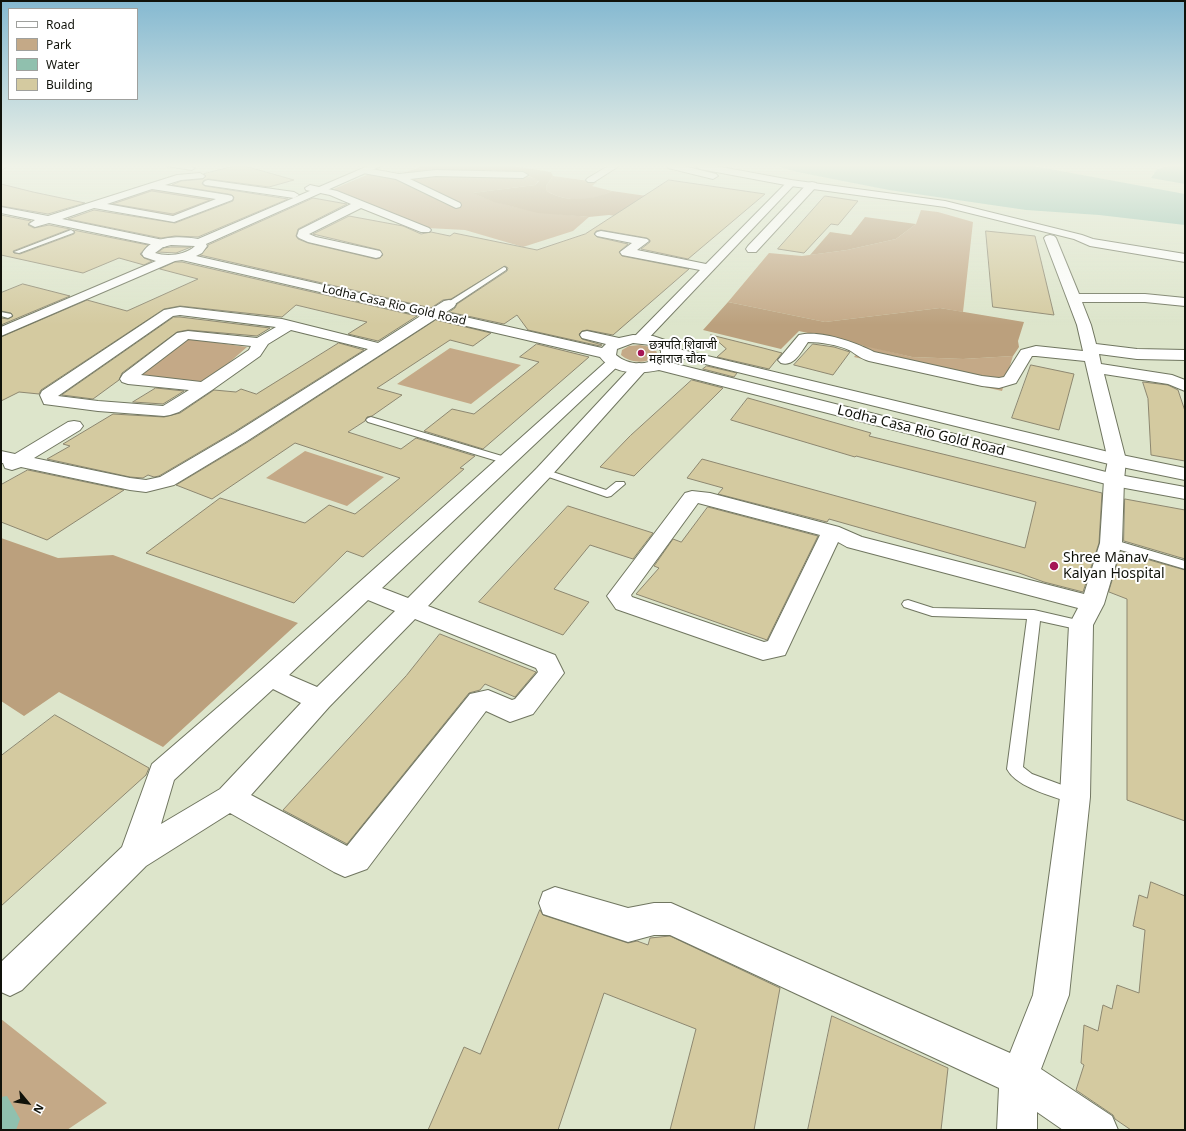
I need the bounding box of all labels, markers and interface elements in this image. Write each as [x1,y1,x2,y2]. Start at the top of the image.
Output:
legend [8,8,138,100]
text: Road [46,16,75,33]
text: Park [46,36,71,53]
text: Water [46,56,80,73]
text: Building [46,76,93,93]
street label: Lodha Casa Rio Gold Road [321,281,467,329]
place label: छत्रपति शिवाजी महाराज चौक [649,339,717,367]
marker: छत्रपति शिवाजी महाराज चौक [636,348,646,358]
street label: Lodha Casa Rio Gold Road [835,402,1007,460]
place label: Shree Manav Kalyan Hospital [1063,550,1165,582]
marker: Shree Manav Kalyan Hospital [1048,560,1060,572]
north arrow [8,1083,48,1123]
text: N [30,1102,48,1117]

